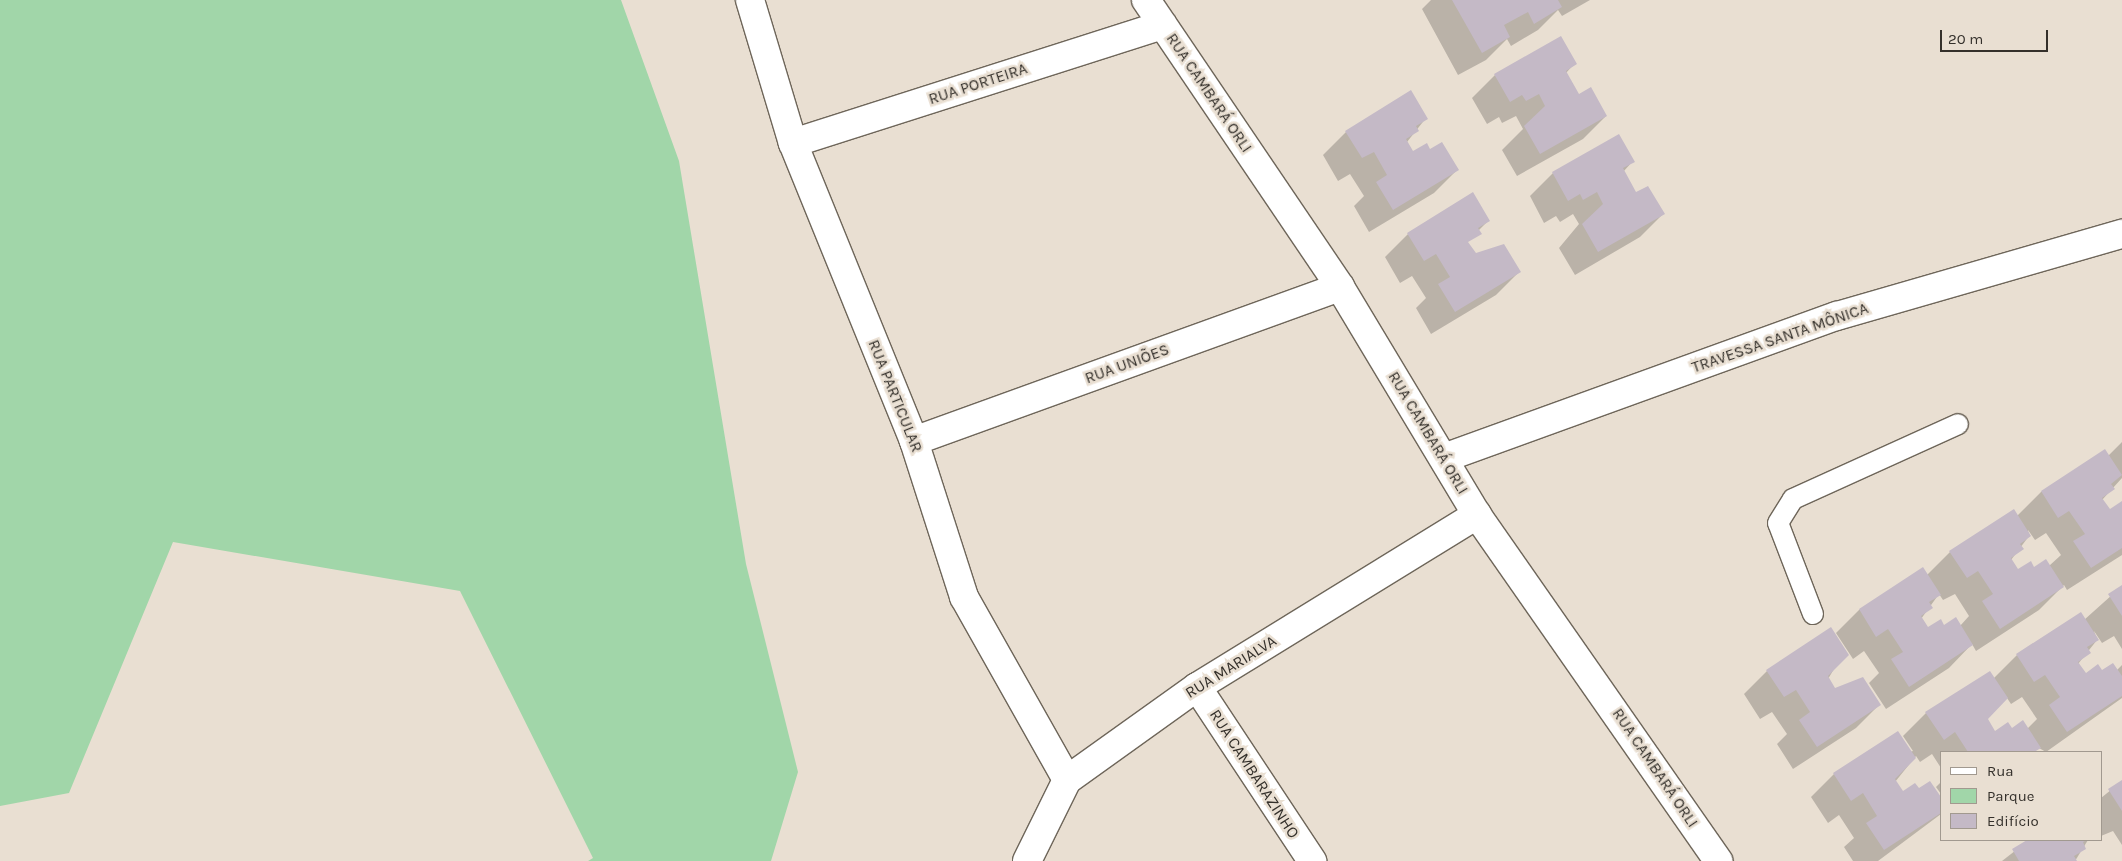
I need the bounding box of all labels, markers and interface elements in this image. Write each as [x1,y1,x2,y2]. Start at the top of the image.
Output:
scale bar [1942,20,2050,52]
street label: RUA CAMBARÁ ORLI [1162,30,1256,156]
text: 20 m [1948,30,1983,48]
street label: RUA PORTEIRA [926,59,1030,109]
street label: TRAVESSA SANTA MÔNICA [1689,299,1871,377]
street label: RUA PARTICULAR [864,337,926,455]
street label: RUA UNIÕES [1082,340,1172,388]
street label: RUA CAMBARÁ ORLI [1384,368,1472,498]
street label: RUA MARIALVA [1182,631,1280,703]
street label: RUA CAMBARÁ ORLI [1608,705,1702,831]
street label: RUA CAMBARAZINHO [1205,706,1303,842]
legend [1940,751,2102,841]
text: Rua [1987,762,2014,780]
text: Parque [1987,787,2035,805]
text: Edifício [1987,812,2039,830]

